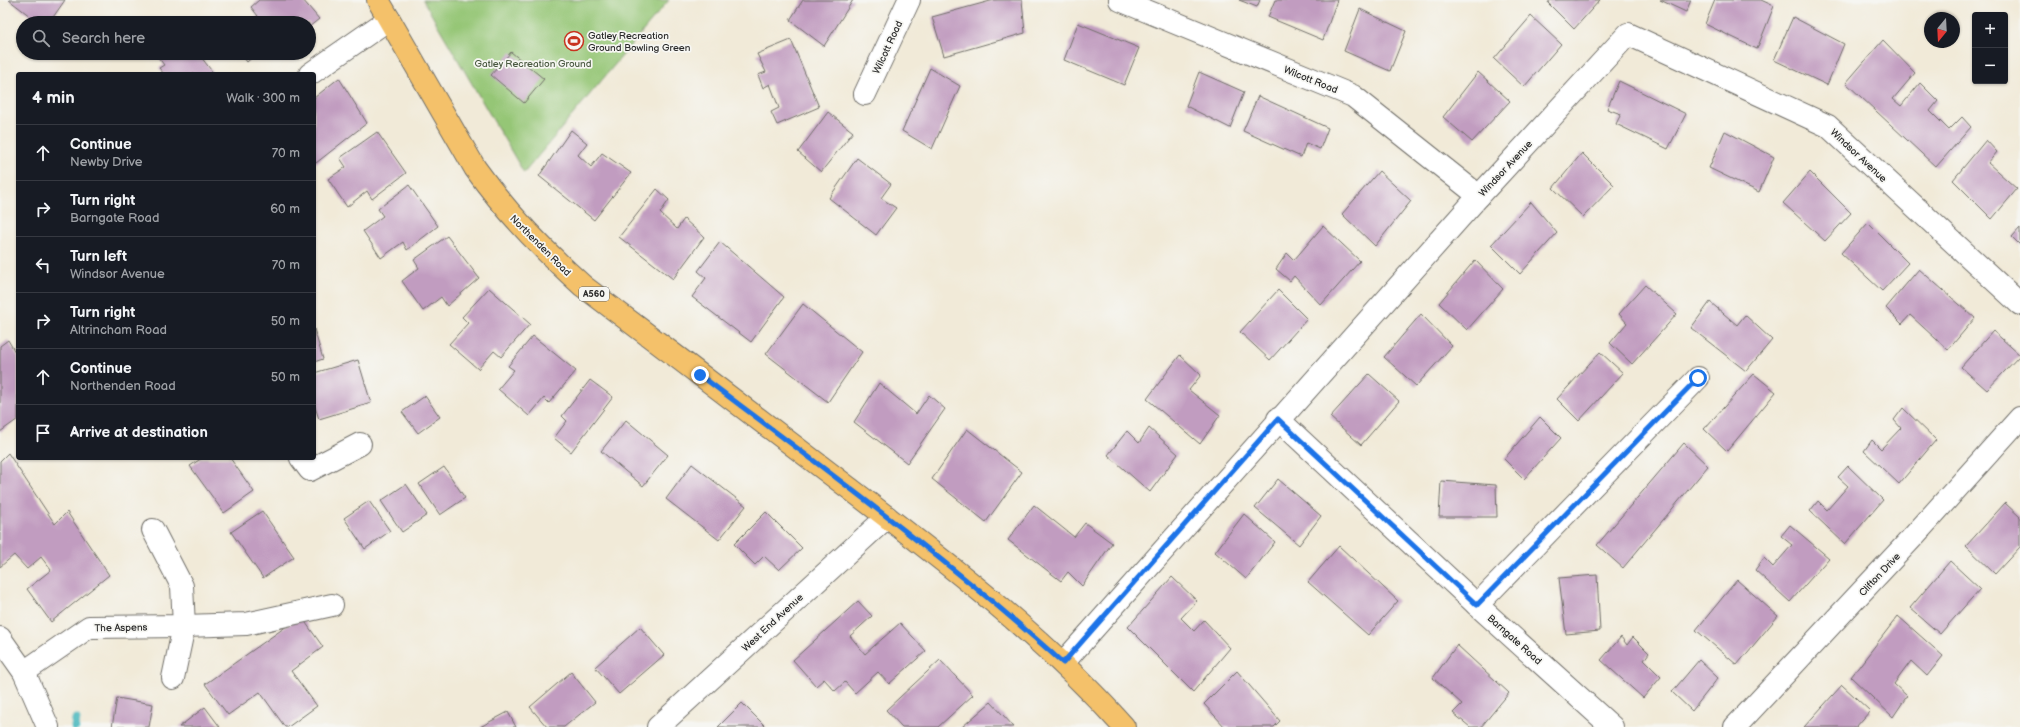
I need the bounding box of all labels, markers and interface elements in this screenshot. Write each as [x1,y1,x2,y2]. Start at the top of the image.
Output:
north arrow [1924,12,1960,48]
map controls [1972,12,2008,84]
button: + [1972,12,2008,48]
search box [16,16,316,60]
street label: Wilcott Road [870,19,906,76]
icon: search [30,27,52,49]
text: Search here [62,29,145,48]
sports icon: Gatley Recreation Ground Bowling Green [563,30,585,52]
place label: Gatley Recreation Ground Bowling Green [588,30,691,54]
button: − [1972,48,2008,84]
park label: Gatley Recreation Ground [474,58,592,70]
street label: Wilcott Road [1282,64,1340,96]
text: 4 min [32,88,75,108]
text: Walk · 300 m [226,90,300,106]
street label: Windsor Avenue [1828,126,1889,185]
text: Continue [70,135,132,154]
street label: Windsor Avenue [1476,138,1535,199]
icon: ahead [32,142,54,164]
text: 70 m [272,145,300,161]
text: Newby Drive [70,154,142,170]
text: Turn right [70,191,135,210]
icon: right [32,198,54,220]
text: 60 m [270,201,300,217]
text: Barngate Road [70,210,159,226]
street label: Northenden Road [507,213,573,279]
text: Turn left [70,247,127,266]
icon: left [32,254,54,276]
text: 70 m [272,257,300,273]
text: Windsor Avenue [70,266,165,282]
road number: A560 [579,287,609,301]
text: Turn right [70,303,135,322]
icon: right [32,310,54,332]
text: 50 m [271,313,300,329]
text: Altrincham Road [70,322,167,338]
text: Continue [70,359,132,378]
icon: ahead [32,366,54,388]
route end [691,366,709,384]
text: 50 m [271,369,300,385]
route start [1689,369,1707,387]
text: Northenden Road [70,378,176,394]
icon: arrive [32,422,54,444]
text: Arrive at destination [70,423,208,442]
street label: Clifton Drive [1857,550,1903,599]
street label: West End Avenue [740,591,806,654]
street label: Barngate Road [1485,612,1544,667]
street label: The Aspens [94,622,148,634]

